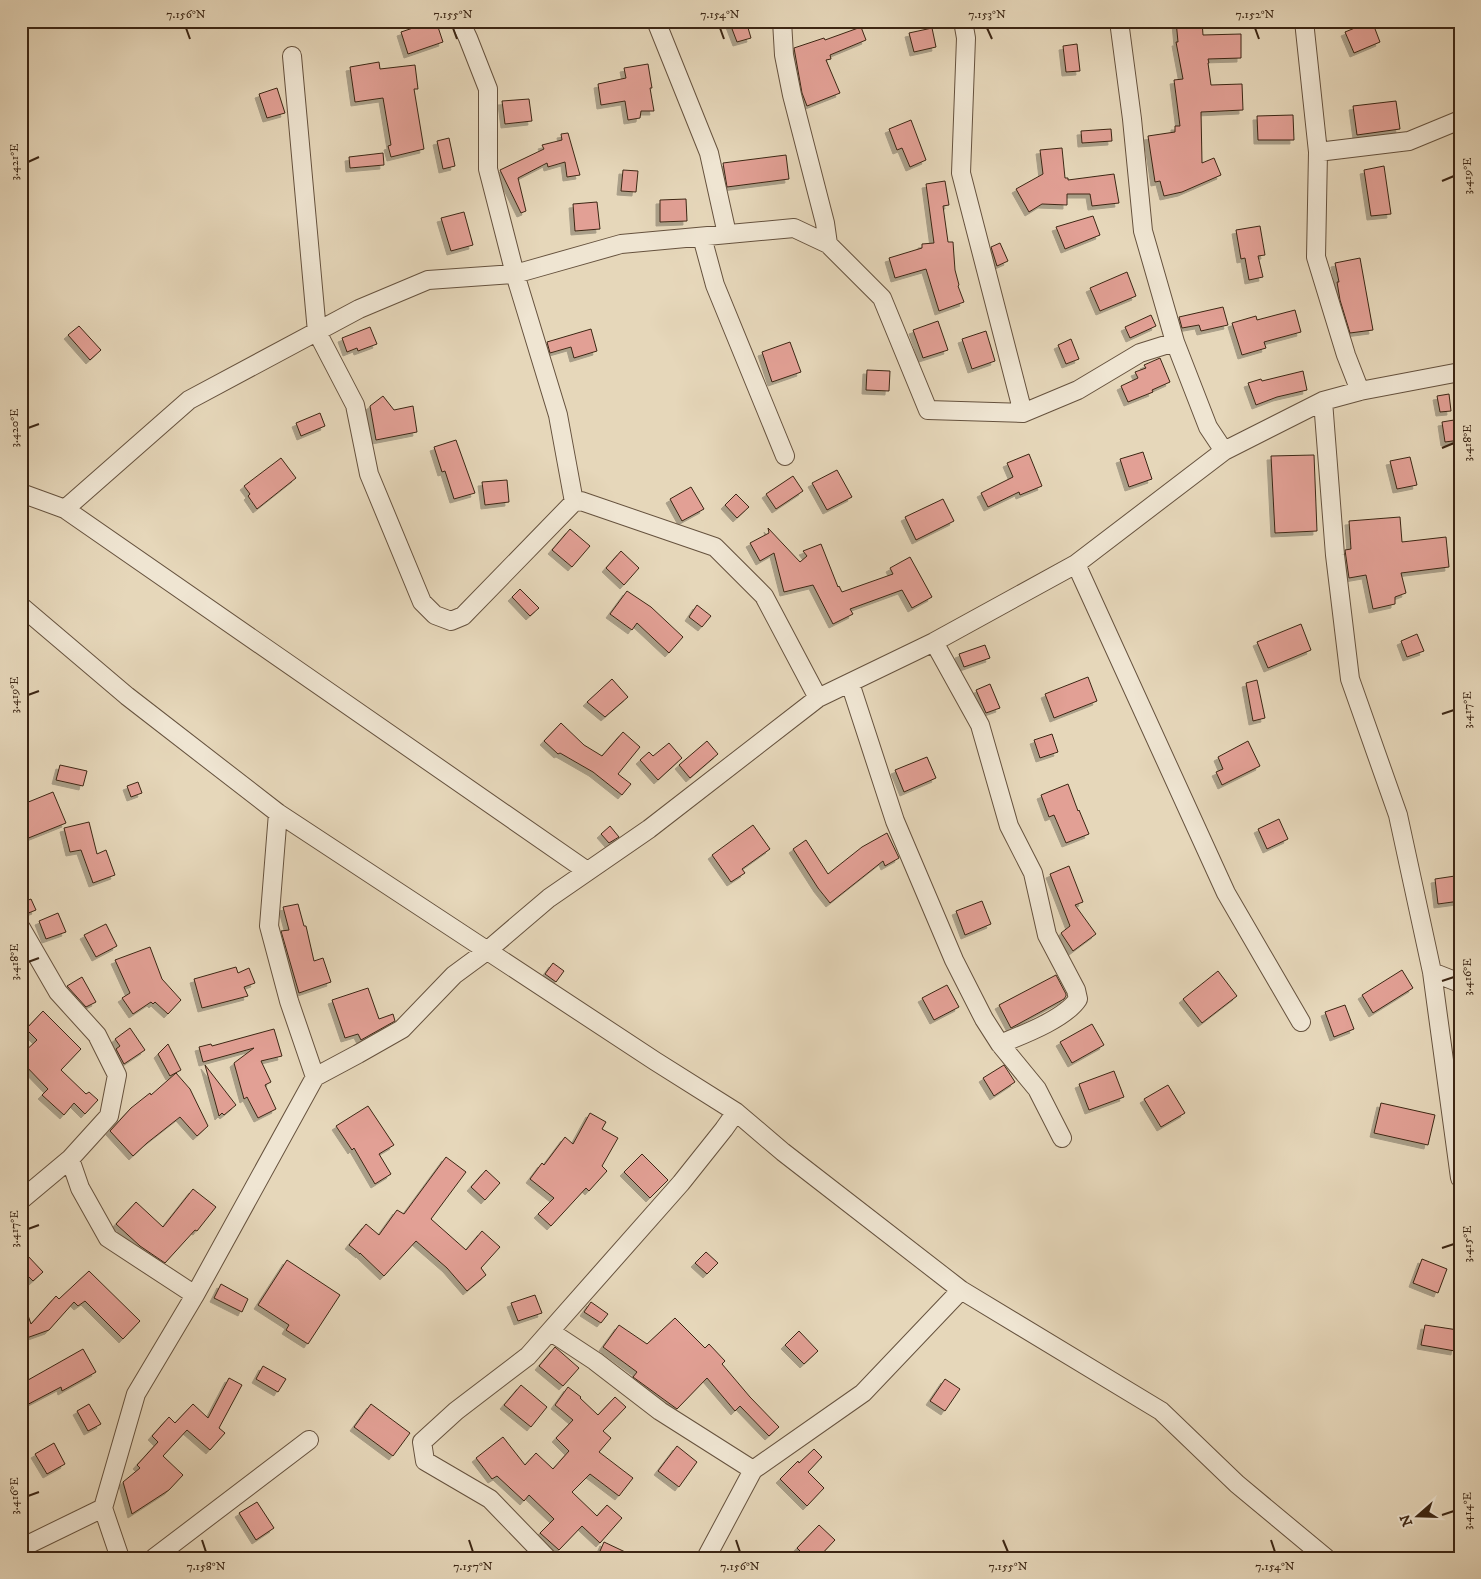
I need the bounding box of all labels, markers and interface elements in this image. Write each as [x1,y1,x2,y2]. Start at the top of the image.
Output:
text: 7.156°N [166,7,206,22]
text: 7.155°N [433,7,473,22]
text: 7.154°N [700,7,740,22]
text: 7.153°N [968,7,1006,22]
text: 7.152°N [1236,7,1275,22]
text: 3.421°E [7,143,22,180]
text: 3.419°E [1460,157,1475,195]
text: 3.420°E [7,408,22,448]
text: 3.418°E [1460,424,1475,462]
text: 3.419°E [7,676,22,714]
text: 3.417°E [1460,691,1475,729]
text: 3.418°E [7,943,22,981]
text: 3.416°E [1460,958,1475,996]
text: 3.417°E [7,1210,22,1248]
text: 3.415°E [1460,1225,1475,1262]
text: 3.416°E [7,1477,22,1515]
text: 3.414°E [1460,1491,1475,1530]
north arrow [1394,1492,1444,1542]
text: N [1396,1511,1417,1529]
text: 7.158°N [186,1559,226,1574]
text: 7.157°N [453,1559,493,1574]
text: 7.156°N [720,1559,760,1574]
text: 7.155°N [988,1559,1028,1574]
text: 7.154°N [1255,1559,1295,1574]

